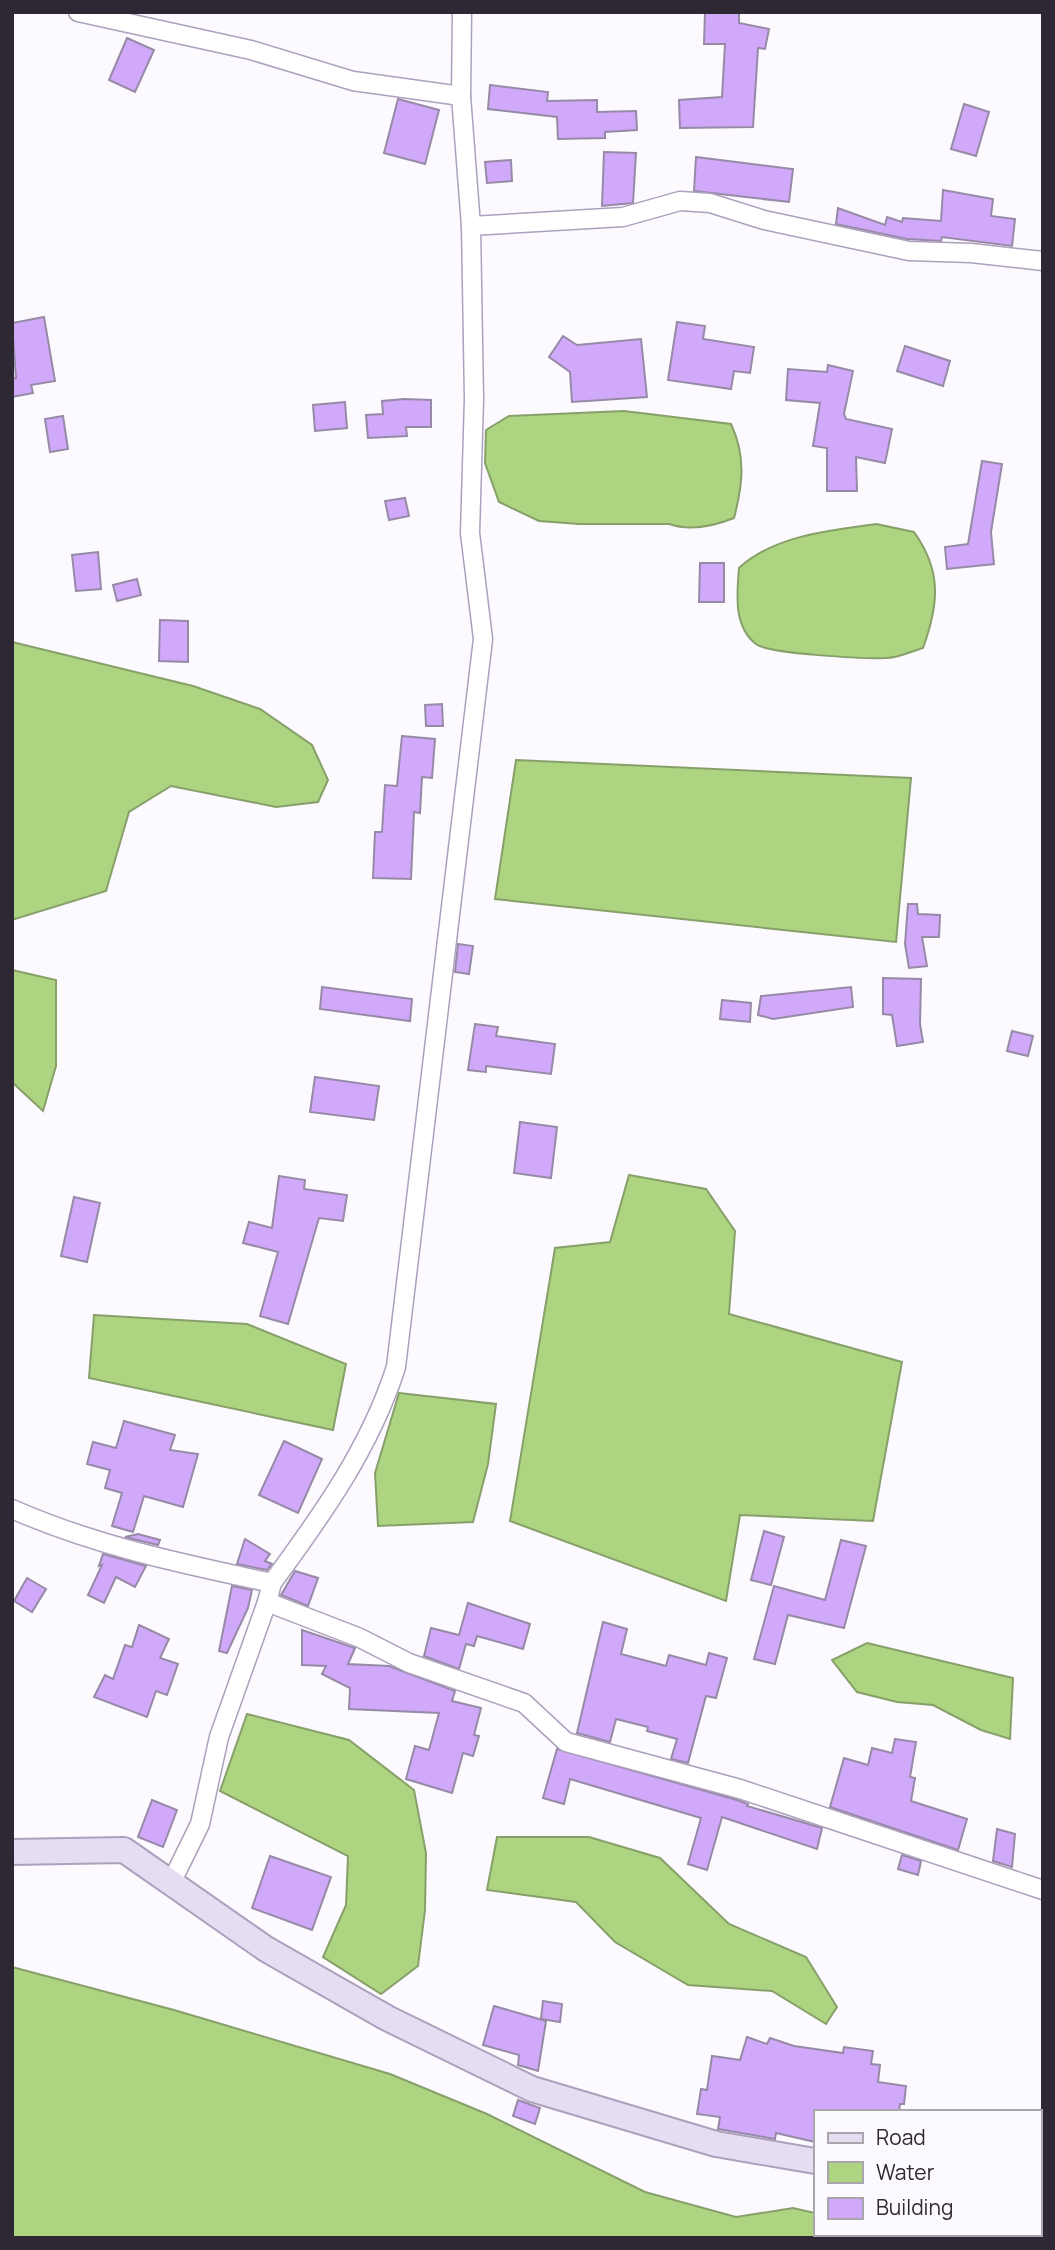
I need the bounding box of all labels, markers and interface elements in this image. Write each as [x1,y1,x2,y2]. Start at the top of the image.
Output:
legend [814,2110,1041,2236]
text: Road [876,2123,926,2151]
text: Water [876,2158,935,2186]
text: Building [876,2193,953,2221]

